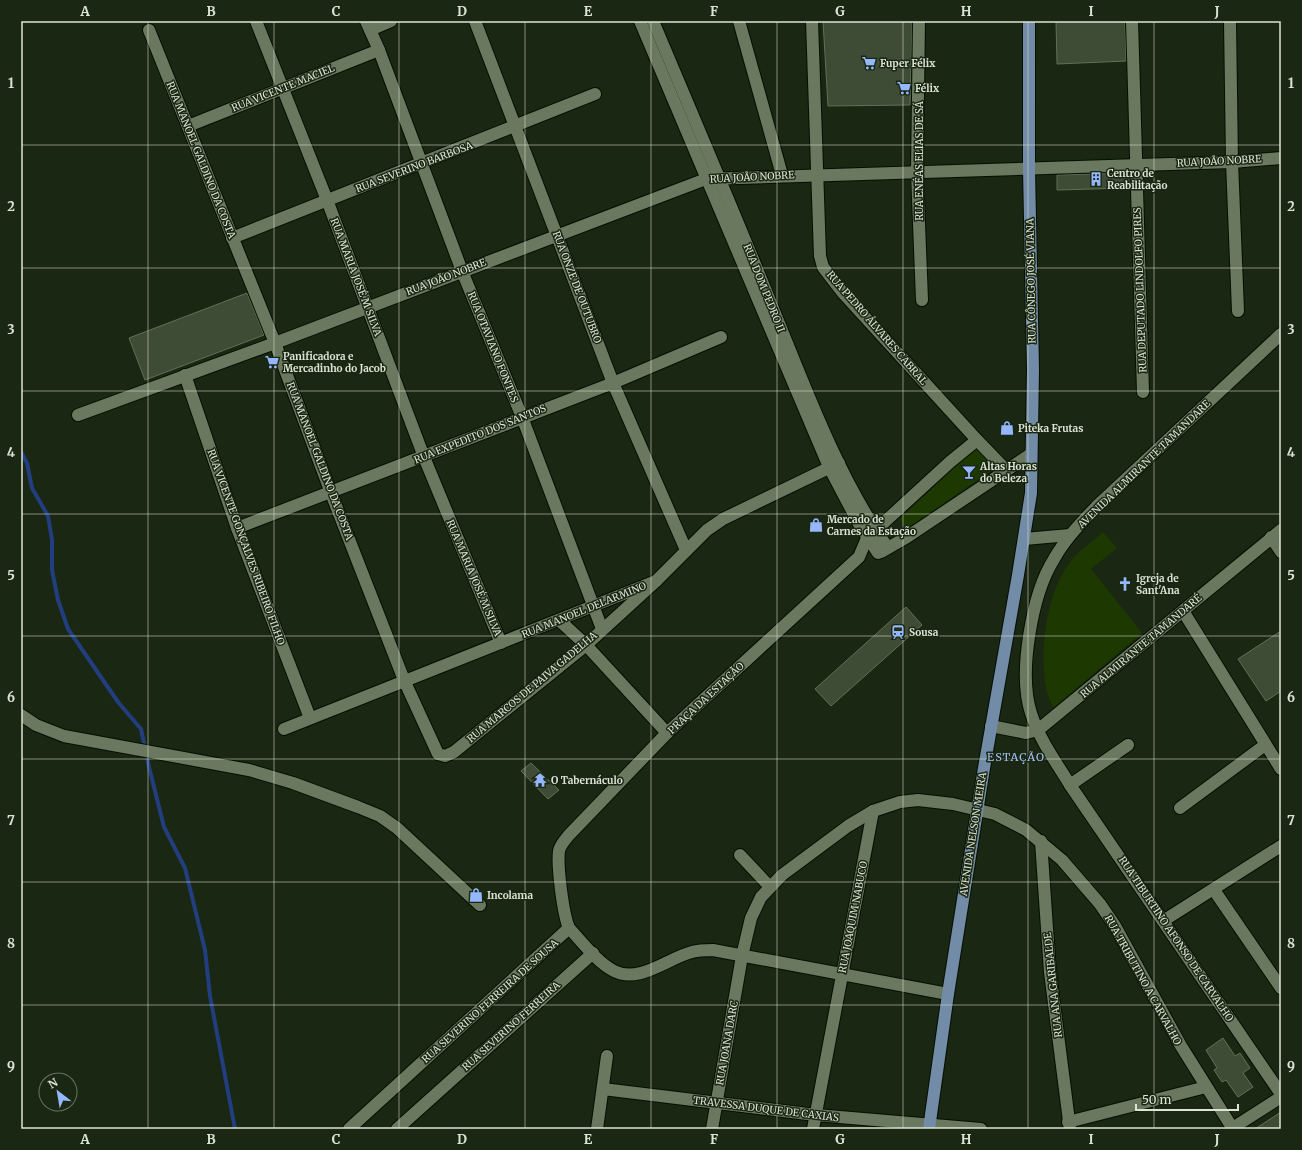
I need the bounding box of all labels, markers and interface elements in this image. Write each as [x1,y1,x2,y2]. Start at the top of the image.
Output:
text: A [79,3,90,20]
text: B [206,3,216,20]
text: C [332,3,341,20]
text: D [457,3,467,20]
text: E [584,3,593,20]
text: F [710,3,718,20]
text: G [835,3,845,20]
text: H [961,3,972,20]
text: I [1088,3,1094,20]
text: J [1213,3,1220,20]
supermarket icon: Fuper Félix [861,55,877,71]
place label: Fuper Félix [880,57,936,70]
street label: RUA VICENTE MACIEL [230,61,337,115]
text: 1 [8,75,14,92]
text: 1 [1288,75,1294,92]
street label: RUA MANOEL GALDINO DA COSTA [163,80,239,241]
supermarket icon: Félix [896,80,912,96]
place label: Félix [915,82,940,95]
street label: RUA ENÉAS ELIAS DE SÁ [912,100,926,221]
street label: RUA SEVERINO BARBOSA [354,138,475,195]
street label: RUA JOÃO NOBRE [1176,152,1262,170]
place label: Centro de Reabilitação [1107,167,1167,192]
street label: RUA JOÃO NOBRE [709,168,795,186]
building icon: Centro de Reabilitação [1088,171,1104,187]
text: 2 [7,198,15,215]
text: 2 [1287,198,1295,215]
street label: RUA DEPUTADO LINDOLFO PIRES [1131,207,1149,373]
street label: RUA MARIA JOSÉ M SILVA [327,216,386,339]
street label: RUA CÔNEGO JOSÉ VIANA [1022,217,1039,344]
street label: RUA ONZE DE OUTUBRO [550,229,604,345]
street label: RUA DOM PEDRO II [740,242,788,334]
street label: RUA JOÃO NOBRE [404,256,488,298]
street label: RUA PEDRO ÁLVARES CABRAL [824,268,931,388]
street label: RUA OTAVIANO FONTES [465,290,521,404]
text: 3 [7,321,15,338]
text: 3 [1287,321,1295,338]
place label: Panificadora e Mercadinho do Jacob [283,350,386,375]
supermarket icon: Panificadora e Mercadinho do Jacob [264,354,280,370]
street label: RUA MANOEL GALDINO DA COSTA [284,380,357,543]
street label: AVENIDA ALMIRANTE TAMANDARE [1074,397,1213,532]
street label: RUA EXPEDITO DOS SANTOS [412,401,548,466]
shop icon: Piteka Frutas [999,420,1015,436]
place label: Piteka Frutas [1018,422,1083,435]
text: 4 [7,444,16,461]
text: 4 [1287,444,1296,461]
street label: RUA VICENTE GONÇALVES RIBEIRO FILHO [204,447,288,647]
place label: Altas Horas do Beleza [979,460,1037,485]
bar icon: Altas Horas do Beleza [961,464,977,480]
place label: Mercado de Carnes da Estação [827,513,916,538]
street label: RUA MARIA JOSÉ M SILVA [444,517,506,639]
shop icon: Mercado de Carnes da Estação [808,517,824,533]
text: 5 [7,567,15,584]
text: 5 [1287,567,1295,584]
place label: Igreja de Sant'Ana [1136,572,1180,597]
church icon: Igreja de Sant'Ana [1117,576,1133,592]
street label: RUA MANOEL DELARMINO [520,579,648,641]
street label: RUA ALMIRANTE TAMANDARÉ [1077,590,1205,701]
station icon: Sousa [890,624,906,640]
place label: Sousa [909,626,939,639]
street label: RUA MARCOS DE PAIVA GADELHA [464,628,600,745]
street label: PRAÇA DA ESTAÇÃO [665,659,747,737]
text: 6 [7,689,15,706]
text: 6 [1287,689,1295,706]
district label: ESTAÇÃO [987,750,1045,764]
street label: AVENIDA NELSON MEIRA [957,770,989,898]
temple icon: O Tabernáculo [532,772,548,788]
place label: O Tabernáculo [551,774,623,787]
text: 7 [7,812,15,829]
text: 7 [1287,812,1295,829]
street label: RUA TIBURTINO AFONSO DE CARVALHO [1116,854,1236,1024]
street label: RUA JOAQUIM NABUCO [836,860,870,974]
shop icon: Incolama [468,887,484,903]
place label: Incolama [487,889,533,902]
street label: RUA TRIBUTINO A CARVALHO [1102,913,1184,1047]
street label: RUA ANA GARIBALDE [1041,931,1065,1038]
text: 8 [7,935,15,952]
text: 8 [1287,935,1295,952]
street label: RUA SEVERINO FERREIRA DE SOUSA [419,937,561,1065]
street label: RUA SEVERINO FERREIRA [460,979,562,1073]
street label: RUA JOANA DARC [713,999,741,1086]
text: 9 [7,1058,15,1075]
text: 9 [1287,1058,1295,1075]
north arrow [38,1072,78,1112]
text: N [46,1075,60,1092]
scale bar [1136,1086,1238,1112]
text: 50 m [1142,1092,1171,1107]
street label: TRAVESSA DUQUE DE CAXIAS [692,1094,840,1124]
text: A [79,1131,90,1148]
text: B [206,1131,216,1148]
text: C [332,1131,341,1148]
text: D [457,1131,467,1148]
text: E [584,1131,593,1148]
text: F [710,1131,718,1148]
text: G [835,1131,845,1148]
text: H [961,1131,972,1148]
text: I [1088,1131,1094,1148]
text: J [1213,1131,1220,1148]

